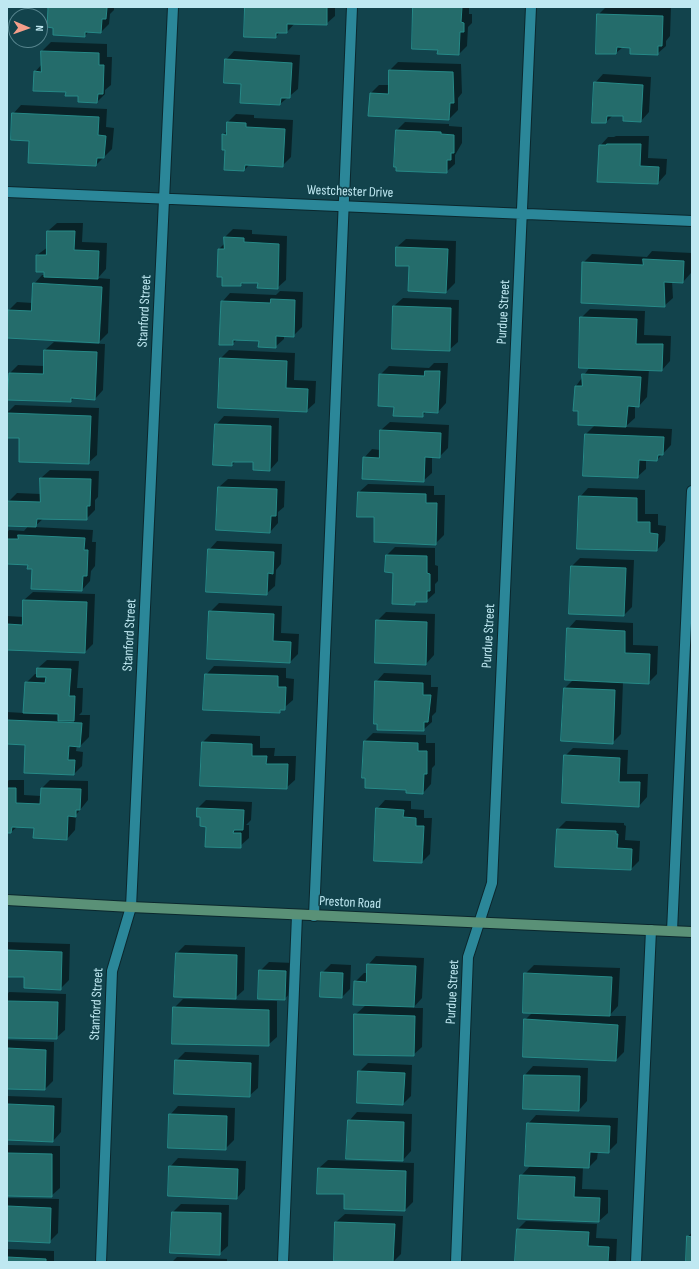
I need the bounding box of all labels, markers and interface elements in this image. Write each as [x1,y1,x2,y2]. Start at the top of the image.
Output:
north arrow [8,8,48,48]
text: N [33,25,46,32]
street label: Westchester Drive [307,182,393,202]
street label: Stanford Street [135,274,155,348]
street label: Purdue Street [494,279,514,345]
street label: Stanford Street [120,598,140,672]
street label: Purdue Street [479,603,499,669]
street label: Preston Road [319,893,381,913]
street label: Purdue Street [443,959,463,1025]
street label: Stanford Street [87,967,107,1041]

